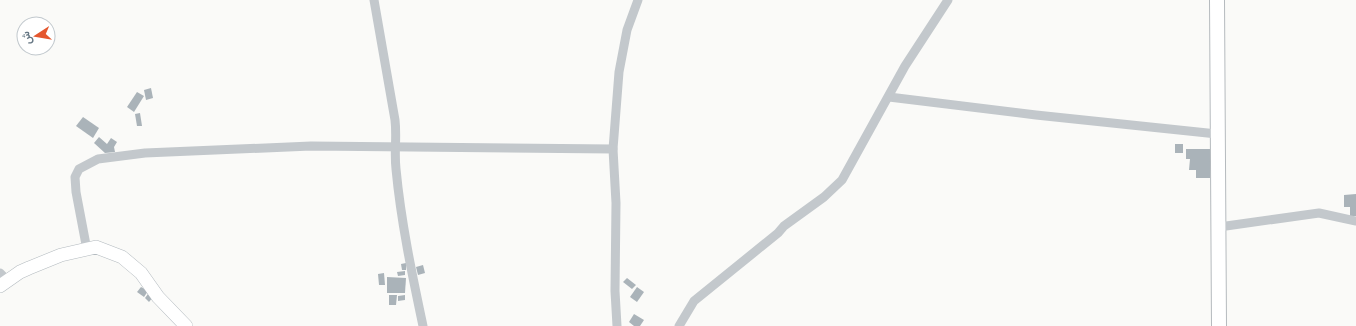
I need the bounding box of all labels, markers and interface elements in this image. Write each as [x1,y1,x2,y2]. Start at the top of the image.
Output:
north arrow [16,16,56,56]
text: ش [19,30,34,46]

